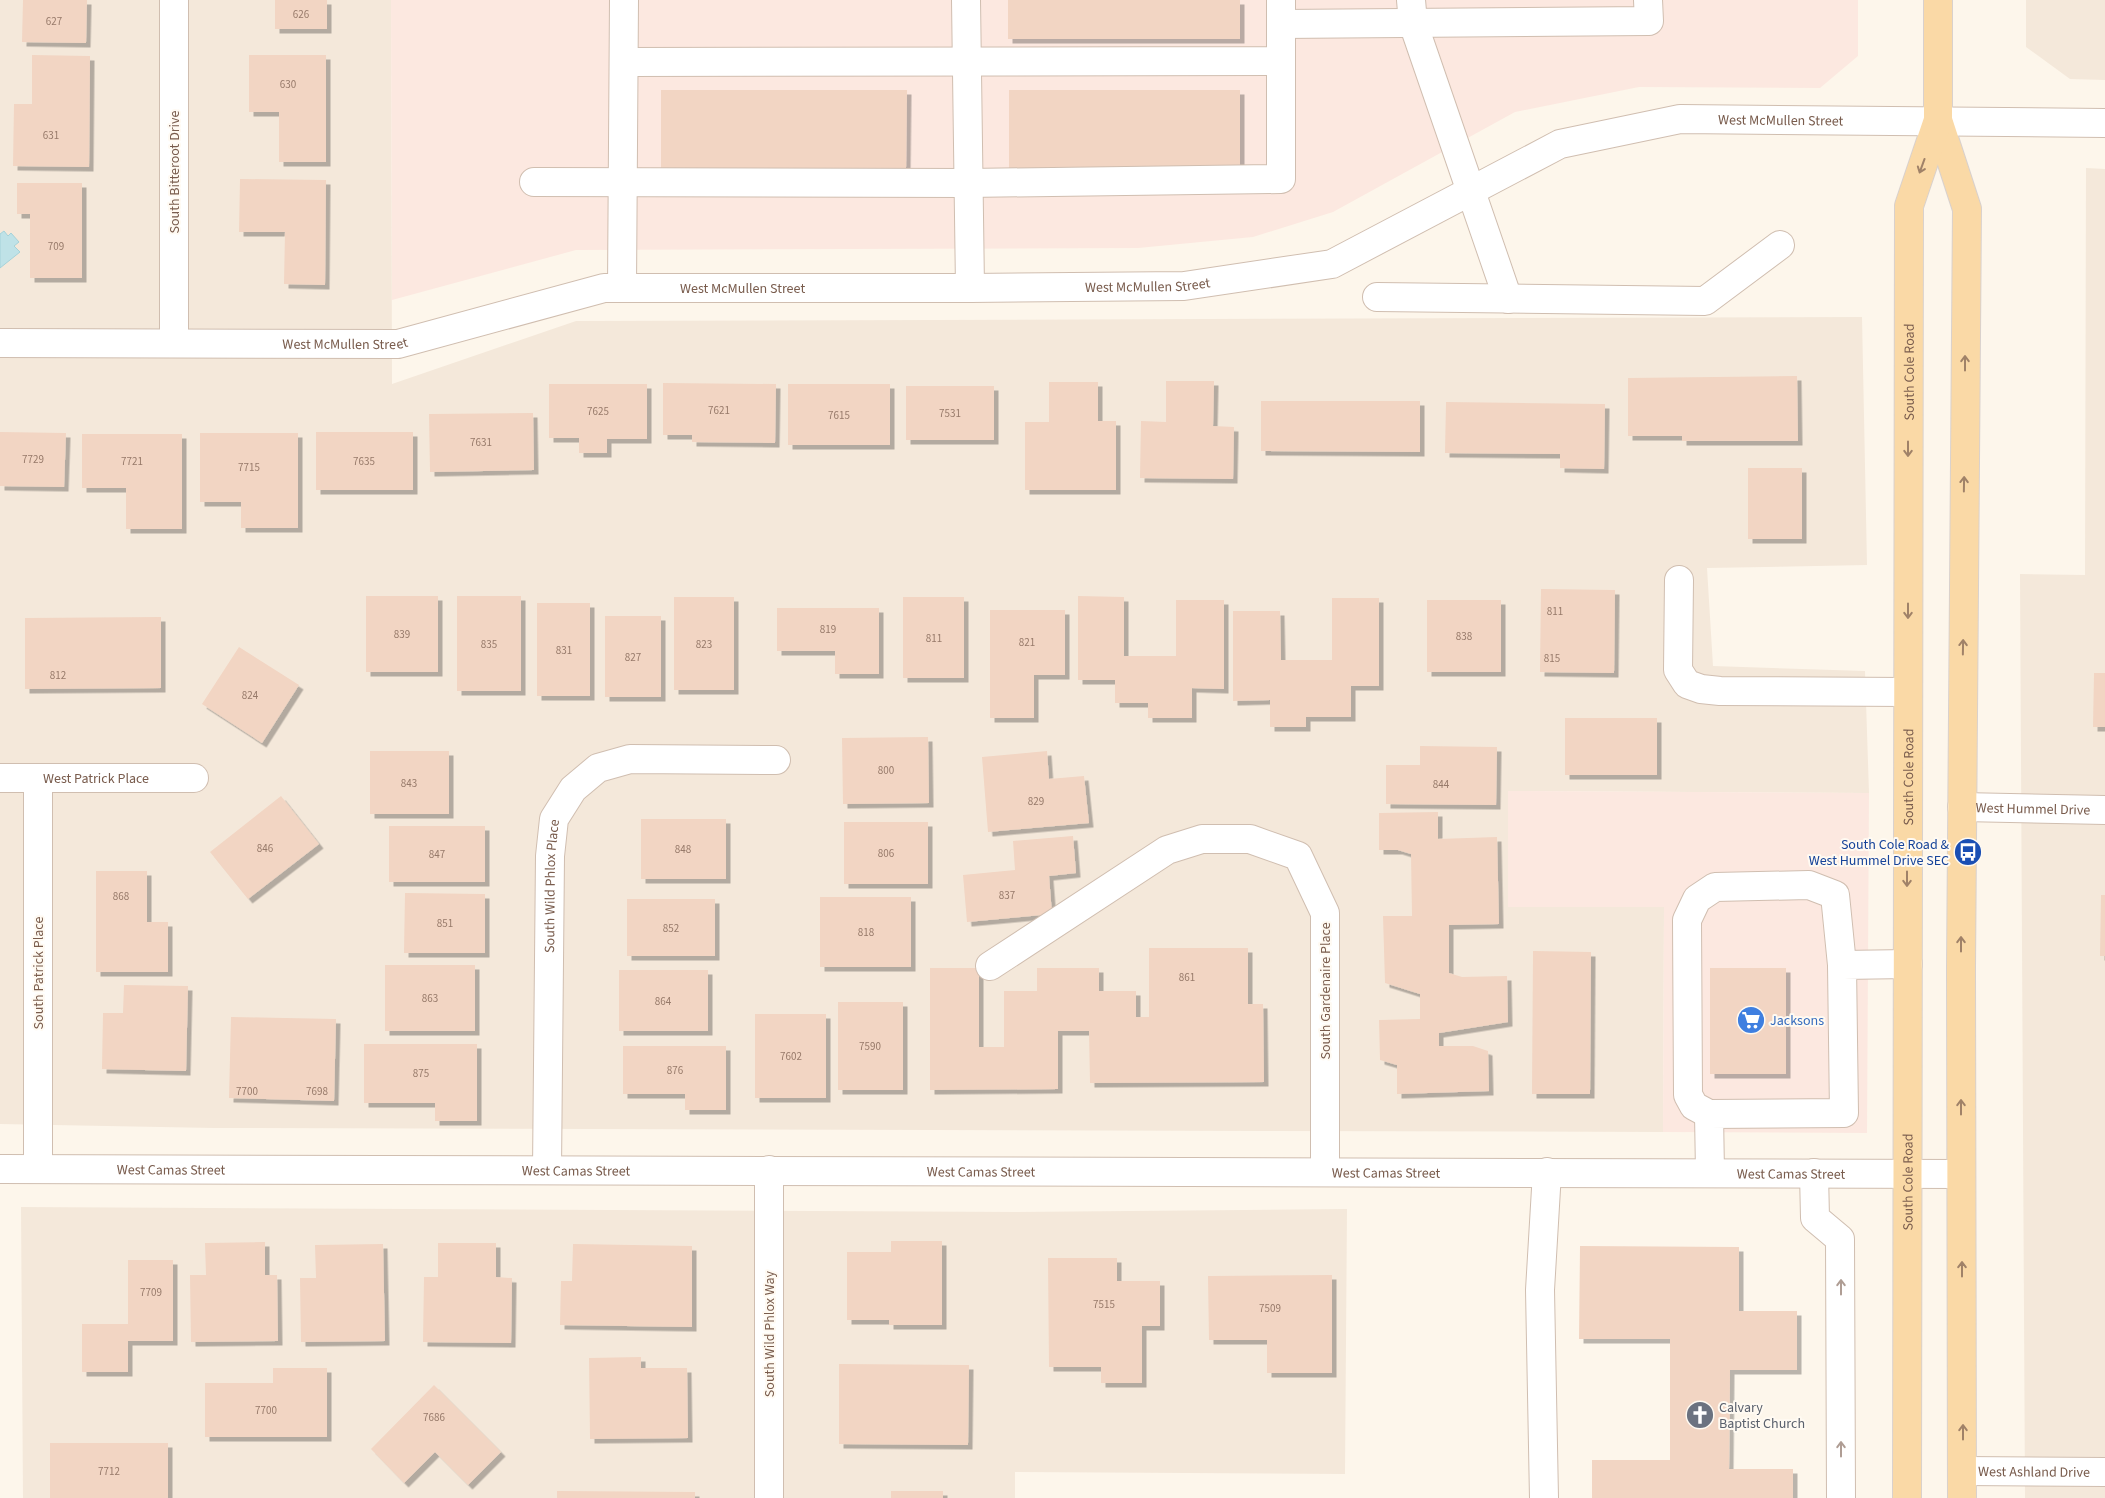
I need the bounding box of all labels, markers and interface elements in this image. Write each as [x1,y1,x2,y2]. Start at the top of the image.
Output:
house number: 626 [293,7,310,22]
house number: 627 [46,14,62,29]
house number: 630 [280,77,296,92]
street label: South Bitteroot Drive [165,110,185,233]
street label: West McMullen Street [1718,110,1844,132]
house number: 631 [43,128,59,143]
one-way arrow [1917,158,1926,173]
house number: 709 [48,239,64,254]
street label: West McMullen Street [1085,273,1212,298]
street label: West McMullen Street [680,279,805,299]
street label: South Cole Road [1900,324,1920,420]
street label: West McMullen Street [282,333,410,355]
one-way arrow [1960,356,1970,372]
house number: 7621 [708,403,730,418]
house number: 7625 [587,404,609,419]
house number: 7531 [939,406,961,421]
house number: 7615 [828,408,850,423]
house number: 7631 [470,435,492,450]
one-way arrow [1903,440,1913,456]
house number: 7729 [22,452,44,467]
house number: 7721 [121,454,143,469]
house number: 7635 [353,454,375,469]
house number: 7715 [238,460,260,475]
one-way arrow [1959,476,1969,492]
one-way arrow [1903,602,1913,619]
house number: 811 [1547,604,1563,619]
house number: 819 [820,622,836,637]
house number: 839 [394,627,410,642]
house number: 838 [1456,629,1473,644]
house number: 811 [926,631,942,646]
house number: 821 [1019,635,1035,650]
house number: 835 [481,637,497,652]
house number: 823 [696,637,712,652]
one-way arrow [1958,639,1968,655]
house number: 831 [556,643,572,658]
house number: 827 [625,650,641,665]
house number: 815 [1544,651,1560,666]
house number: 812 [50,668,66,683]
house number: 824 [242,688,259,703]
street label: South Cole Road [1899,729,1919,825]
house number: 800 [878,763,894,778]
street label: West Patrick Place [43,769,149,789]
house number: 843 [401,776,417,791]
house number: 844 [1433,777,1450,792]
house number: 829 [1028,794,1044,809]
street label: West Hummel Drive [1975,798,2091,821]
street label: South Wild Phlox Place [540,818,565,953]
place label: South Cole Road & West Hummel Drive SEC [1809,835,1949,871]
bus stop icon: South Cole Road & West Hummel Drive SEC [1953,837,1983,867]
house number: 846 [257,841,274,856]
house number: 848 [675,842,692,857]
house number: 806 [878,846,895,861]
house number: 847 [429,847,445,862]
one-way arrow [1902,870,1912,886]
house number: 837 [999,888,1015,903]
house number: 868 [113,889,130,904]
house number: 851 [437,916,453,931]
street label: South Patrick Place [29,917,49,1029]
house number: 852 [663,921,679,936]
street label: South Gardenaire Place [1316,922,1336,1060]
house number: 818 [858,925,875,940]
one-way arrow [1956,937,1966,953]
house number: 861 [1179,970,1195,985]
house number: 863 [422,991,438,1006]
house number: 864 [655,994,672,1009]
supermarket icon: Jacksons [1736,1005,1766,1035]
place label: Jacksons [1770,1011,1824,1031]
house number: 7590 [859,1039,881,1054]
house number: 7602 [780,1049,802,1064]
house number: 876 [667,1063,684,1078]
house number: 875 [413,1066,429,1081]
house number: 7700 [236,1084,258,1099]
house number: 7698 [306,1084,328,1099]
one-way arrow [1956,1099,1966,1116]
street label: South Cole Road [1898,1134,1919,1230]
street label: West Camas Street [117,1160,226,1181]
street label: West Camas Street [522,1161,631,1182]
street label: West Camas Street [927,1162,1036,1183]
street label: West Camas Street [1332,1163,1441,1184]
street label: West Camas Street [1737,1164,1846,1185]
one-way arrow [1957,1262,1967,1278]
street label: South Wild Phlox Way [760,1270,780,1397]
one-way arrow [1836,1279,1846,1296]
house number: 7709 [140,1285,162,1300]
house number: 7515 [1093,1297,1115,1312]
house number: 7509 [1259,1301,1281,1316]
place label: Calvary Baptist Church [1719,1398,1805,1434]
church icon: Calvary Baptist Church [1685,1400,1715,1430]
house number: 7700 [255,1403,277,1418]
house number: 7686 [423,1410,445,1425]
one-way arrow [1958,1424,1967,1440]
one-way arrow [1836,1442,1846,1458]
street label: West Ashland Drive [1978,1462,2090,1483]
house number: 7712 [98,1464,120,1479]

